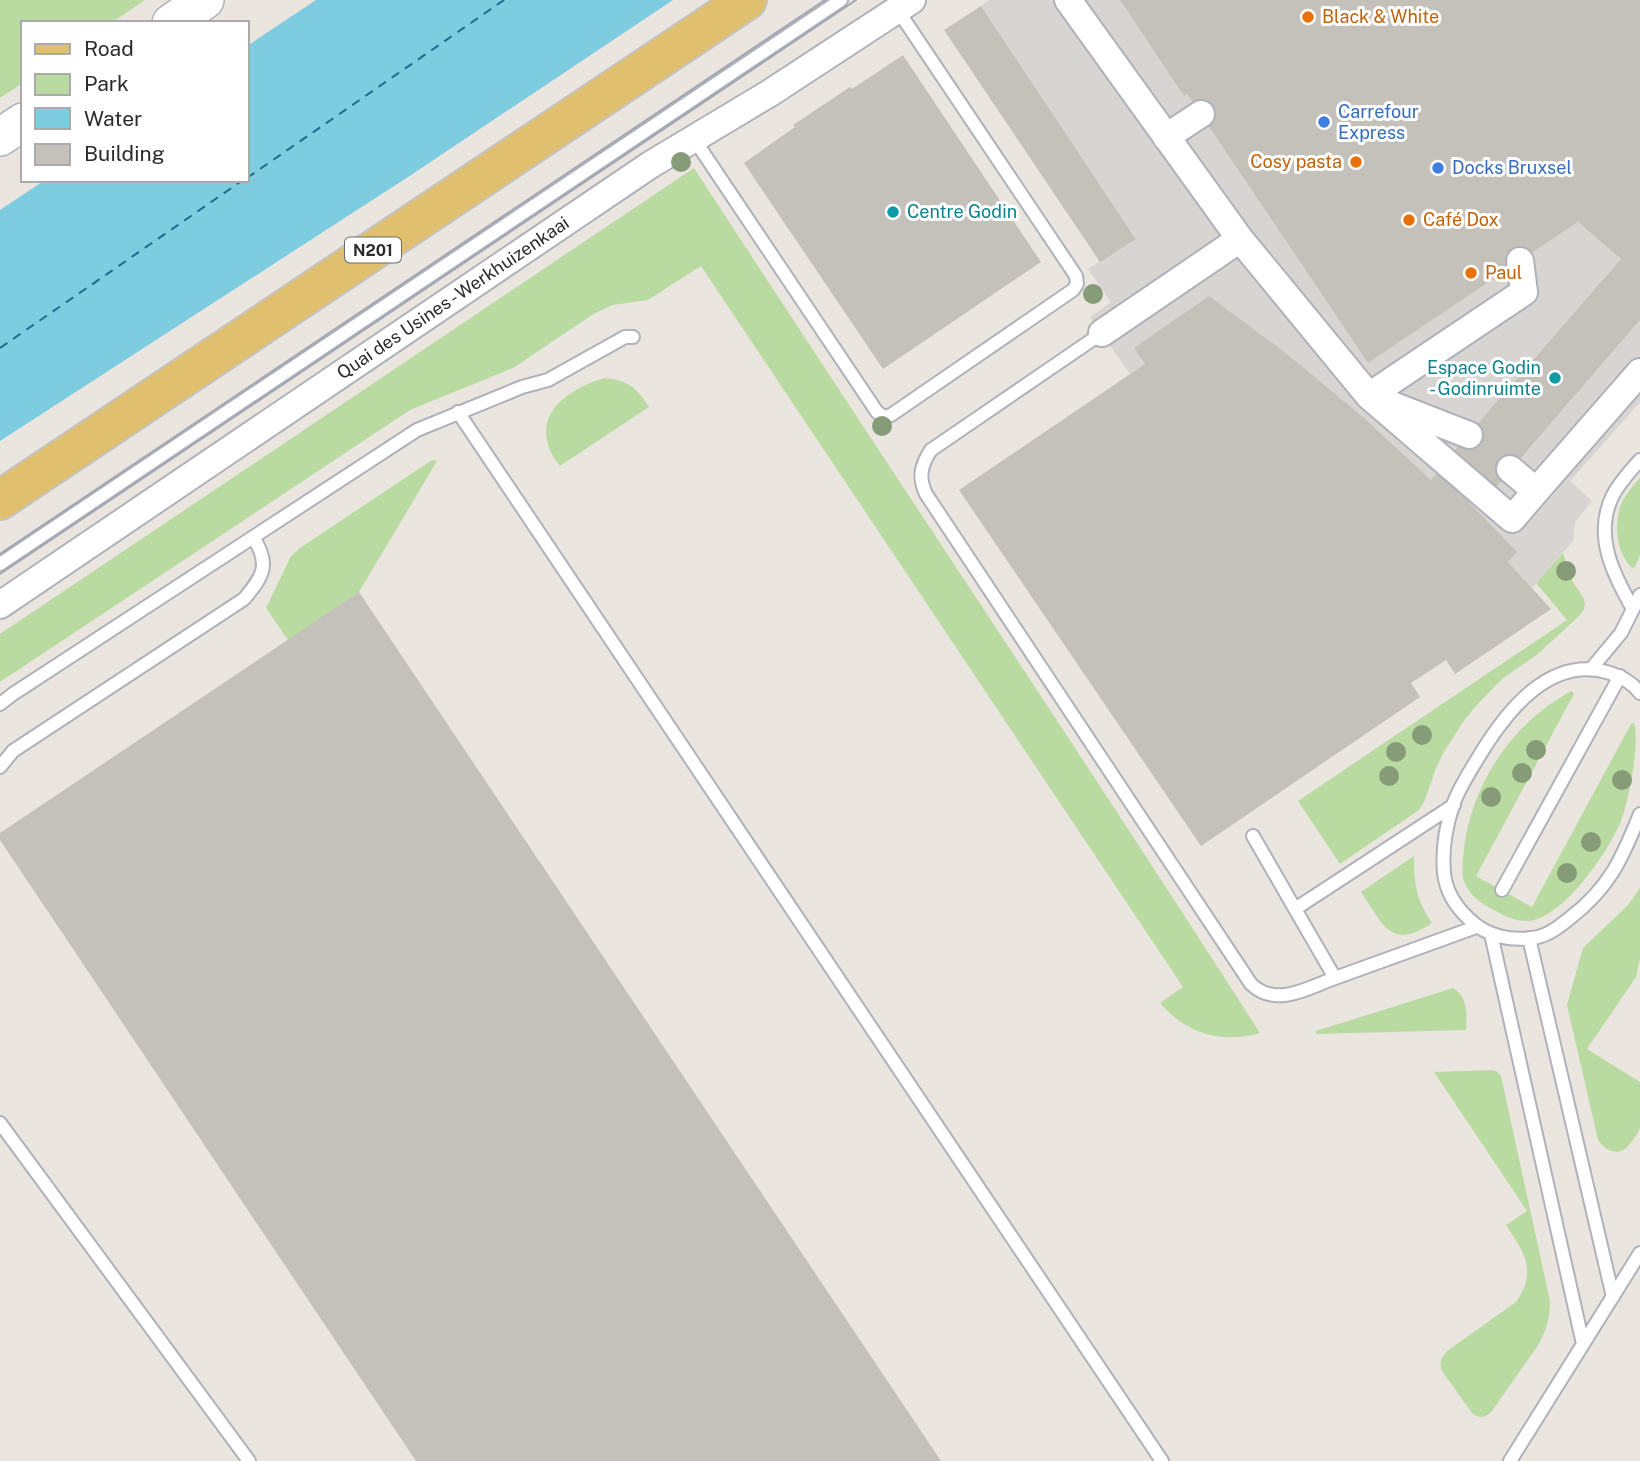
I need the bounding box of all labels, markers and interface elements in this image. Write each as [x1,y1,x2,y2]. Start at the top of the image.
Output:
place label: Black & White [1322,6,1439,27]
marker: Black & White [1300,9,1316,25]
legend [21,21,248,182]
text: Road [84,36,134,61]
text: Park [84,71,129,96]
place label: Carrefour Express [1338,101,1419,143]
text: Water [84,106,142,131]
marker: Carrefour Express [1316,114,1332,130]
text: Building [84,141,165,166]
place label: Cosy pasta [1250,151,1342,172]
marker: Cosy pasta [1348,154,1364,170]
place label: Docks Bruxsel [1452,157,1572,178]
marker: Docks Bruxsel [1430,160,1446,176]
place label: Centre Godin [907,201,1017,222]
marker: Centre Godin [885,204,901,220]
place label: Café Dox [1423,209,1499,230]
street label: Quai des Usines - Werkhuizenkaai [333,212,573,383]
marker: Café Dox [1401,212,1417,228]
road number: N201 [345,238,401,262]
place label: Paul [1485,262,1522,283]
marker: Paul [1463,265,1479,281]
place label: Espace Godin - Godinruimte [1427,357,1541,399]
marker: Espace Godin - Godinruimte [1547,370,1563,386]

